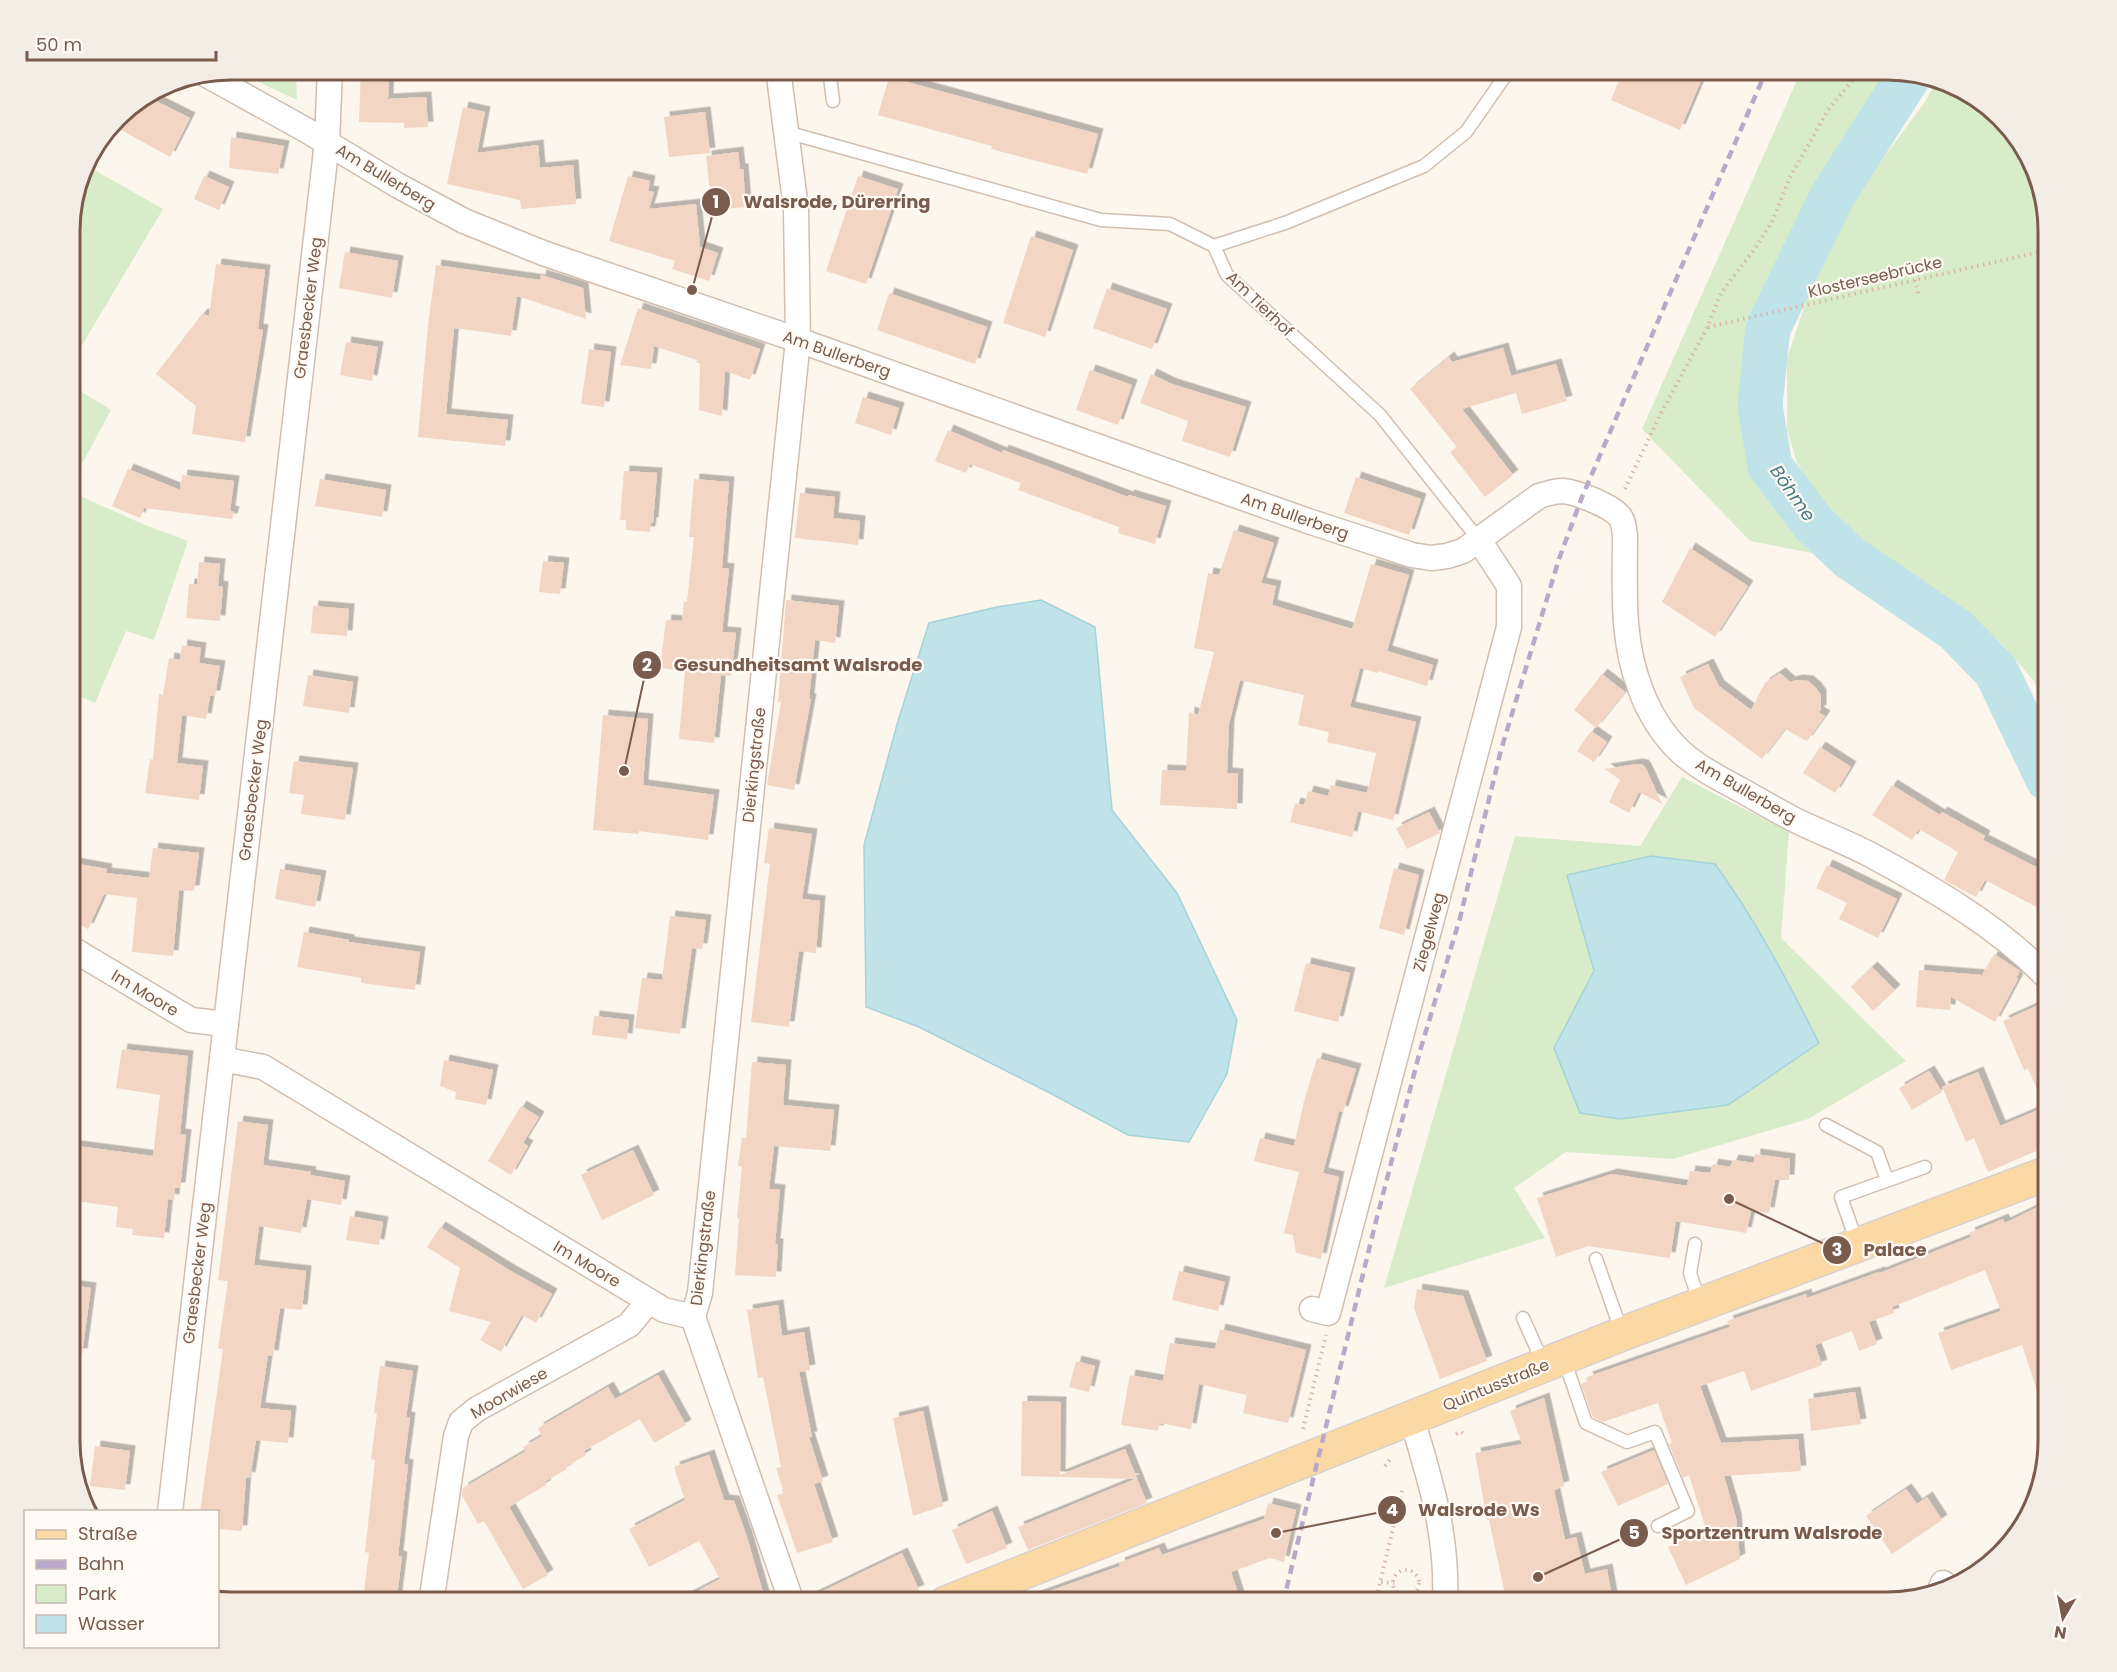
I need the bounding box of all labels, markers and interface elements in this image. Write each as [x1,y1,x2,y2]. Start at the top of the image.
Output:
scale bar [27,24,216,62]
text: 50 m [36,32,82,57]
street label: Am Bullerberg [332,138,440,216]
callout: Walsrode, Dürerring [701,184,942,220]
text: 1 [713,189,719,214]
text: Walsrode, Dürerring [743,189,931,214]
street label: Graesbecker Weg [288,236,328,380]
street label: Klosterseebrücke [1806,250,1944,304]
street label: Am Tierhof [1221,266,1299,342]
street label: Am Bullerberg [780,325,894,383]
water label: Böhme [1764,460,1822,526]
street label: Am Bullerberg [1238,487,1352,545]
callout: Gesundheitsamt Walsrode [632,647,934,683]
text: 2 [642,652,652,677]
text: Gesundheitsamt Walsrode [674,652,922,677]
street label: Dierkingstraße [736,706,772,824]
street label: Graesbecker Weg [233,718,273,862]
street label: Am Bullerberg [1691,753,1801,829]
street label: Ziegelweg [1407,890,1451,974]
street label: Im Moore [107,964,183,1022]
street label: Dierkingstraße [685,1189,722,1307]
street label: Graesbecker Weg [177,1201,217,1345]
callout: Palace [1822,1232,1939,1268]
street label: Im Moore [549,1235,625,1293]
text: 3 [1832,1237,1842,1262]
text: Palace [1864,1237,1926,1262]
street label: Quintusstraße [1439,1353,1553,1417]
street label: Moorwiese [466,1362,552,1424]
callout: Walsrode Ws [1377,1492,1552,1528]
text: 4 [1386,1497,1398,1522]
text: Walsrode Ws [1418,1497,1540,1522]
legend [24,1510,219,1648]
callout: Sportzentrum Walsrode [1619,1515,1894,1551]
text: 5 [1628,1520,1640,1545]
text: Sportzentrum Walsrode [1662,1520,1882,1545]
text: Straße [78,1521,137,1546]
text: Bahn [78,1551,124,1576]
text: Park [78,1581,117,1606]
north arrow [2033,1588,2093,1648]
text: Wasser [78,1611,145,1636]
text: N [2053,1620,2068,1645]

